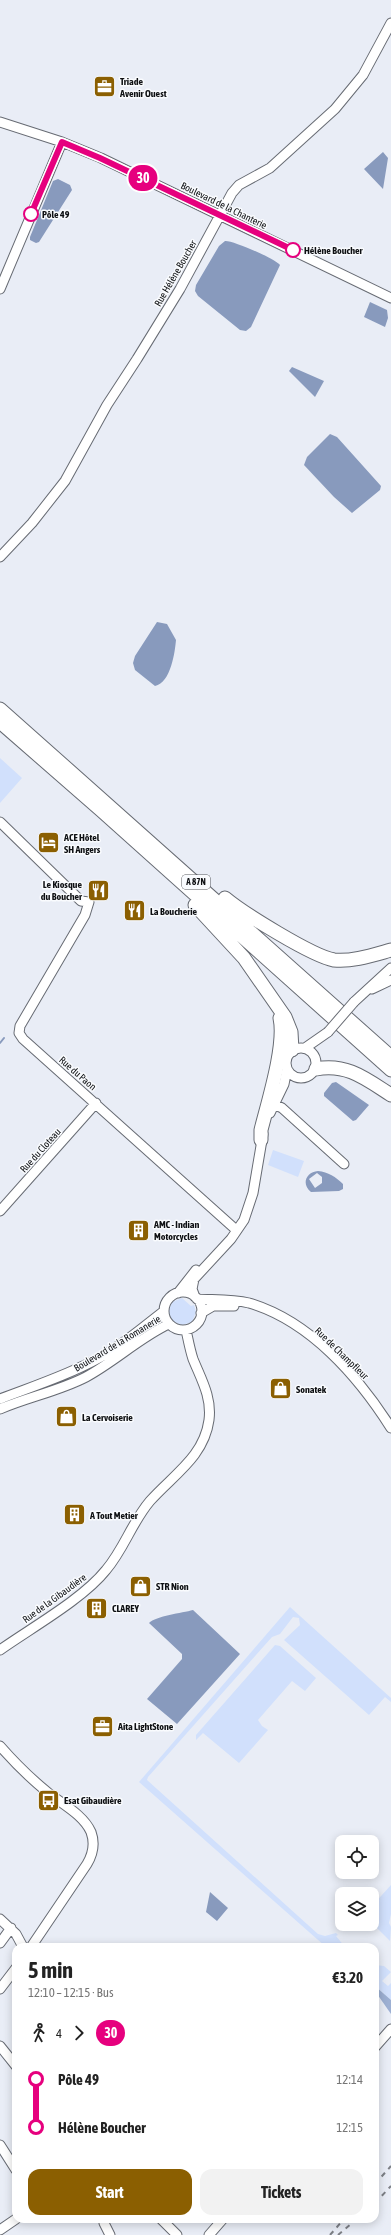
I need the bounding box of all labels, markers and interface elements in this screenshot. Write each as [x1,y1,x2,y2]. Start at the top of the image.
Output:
office icon: Triade Avenir Ouest [92,74,118,100]
place label: Triade Avenir Ouest [119,76,167,99]
line badge: 30 [125,165,161,191]
text: 30 [136,170,150,186]
street label: Boulevard de la Chanterie [179,180,269,231]
marker: Pôle 49 [23,206,39,222]
place label: Pôle 49 [42,209,70,220]
street label: Rue Hélène Boucher [152,237,199,308]
marker: Hélène Boucher [285,242,301,258]
place label: Hélène Boucher [304,245,364,256]
hotel icon: ACE Hôtel SH Angers [36,830,62,856]
place label: ACE Hôtel SH Angers [63,832,101,855]
road number: A 87N [182,875,210,889]
restaurant icon: Le Kiosque du Boucher [85,877,111,903]
place label: Le Kiosque du Boucher [41,879,83,902]
restaurant icon: La Boucherie [121,898,147,924]
place label: La Boucherie [150,906,197,917]
street label: Rue du Paon [57,1054,99,1093]
street label: Rue du Cloteau [18,1126,63,1175]
building icon: AMC - Indian Motorcycles [126,1217,152,1243]
place label: AMC - Indian Motorcycles [153,1219,199,1242]
street label: Boulevard de la Romanerie [72,1313,163,1374]
street label: Rue de Champfleur [313,1325,371,1382]
shop icon: Sonatek [268,1376,294,1402]
place label: Sonatek [296,1384,327,1395]
shop icon: La Cervoiserie [54,1404,80,1430]
place label: La Cervoiserie [82,1412,133,1423]
building icon: A Tout Metier [62,1502,88,1528]
place label: A Tout Metier [89,1510,139,1521]
street label: Rue de la Gibaudière [20,1571,89,1625]
shop icon: STR Nion [128,1573,154,1599]
place label: STR Nion [156,1581,189,1592]
building icon: CLAREY [83,1595,109,1621]
place label: CLAREY [112,1603,140,1614]
office icon: Aita LightStone [90,1713,116,1739]
place label: Aita LightStone [117,1721,174,1732]
bus stop icon: Esat Gibaudière [35,1787,61,1813]
place label: Esat Gibaudière [64,1795,122,1806]
map controls [335,1835,379,1931]
button: locate [335,1835,379,1879]
button: layers [335,1887,379,1931]
text: 5 min [28,1957,73,1983]
text: €3.20 [332,1969,363,1986]
text: 12:10 – 12:15 · Bus [28,1985,114,2000]
icon: walk [28,2022,50,2044]
icon: forward [68,2022,90,2044]
text: 30 [104,2025,117,2041]
text: 4 [56,2026,62,2041]
text: Pôle 49 [58,2071,99,2088]
text: 12:14 [336,2072,363,2087]
text: Hélène Boucher [58,2119,146,2136]
text: 12:15 [336,2120,363,2135]
button: Start [28,2169,192,2215]
button: Tickets [200,2169,363,2215]

